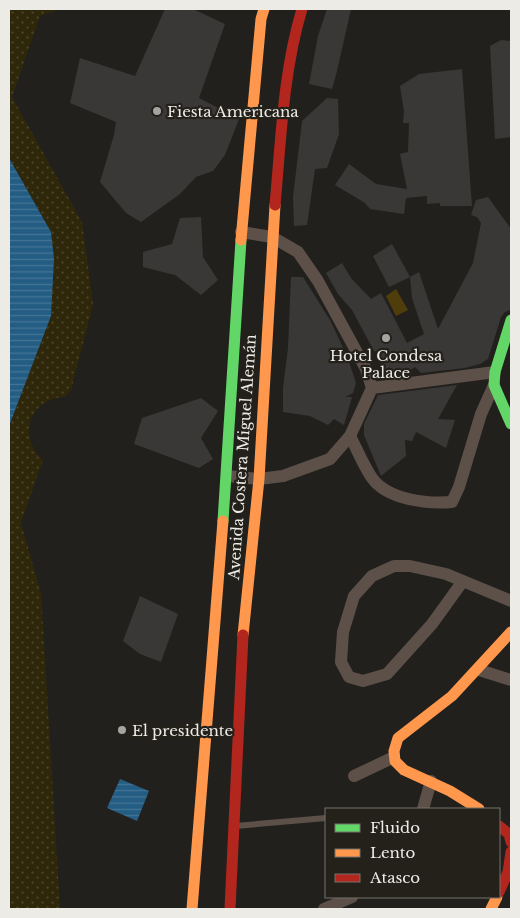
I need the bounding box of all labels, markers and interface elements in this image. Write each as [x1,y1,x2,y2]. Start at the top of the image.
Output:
place label: Fiesta Americana [167,102,299,121]
marker: Fiesta Americana [151,105,163,117]
marker: Hotel Condesa Palace [380,332,392,344]
street label: Avenida Costera Miguel Alemán [224,334,260,581]
place label: Hotel Condesa Palace [330,346,443,382]
place label: El presidente [132,721,233,740]
marker: El presidente [116,724,128,736]
legend [325,808,500,898]
text: Fluido [370,818,420,837]
text: Lento [370,843,416,862]
text: Atasco [369,868,420,887]

